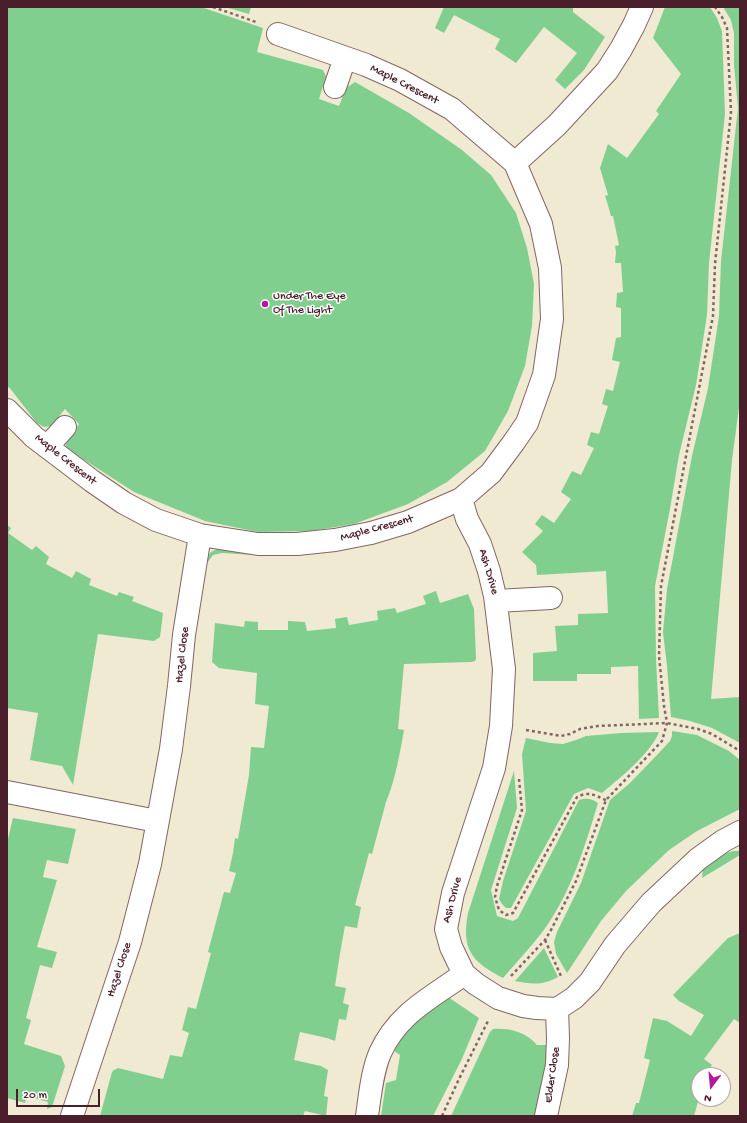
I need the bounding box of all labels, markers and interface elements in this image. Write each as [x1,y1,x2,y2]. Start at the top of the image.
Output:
street label: Maple Crescent [367,62,441,108]
place label: Under The Eye Of The Light [273,290,346,318]
marker: Under The Eye Of The Light [260,299,270,309]
street label: Maple Crescent [31,431,99,489]
street label: Maple Crescent [339,512,415,546]
street label: Ash Drive [475,547,501,597]
street label: Hazel Close [173,626,193,684]
street label: Ash Drive [440,875,466,925]
street label: Hazel Close [104,941,136,999]
street label: Elder Close [542,1046,564,1104]
north arrow [691,1067,731,1107]
scale bar [18,1081,102,1107]
text: 20 m [23,1089,47,1103]
text: N [703,1091,713,1104]

